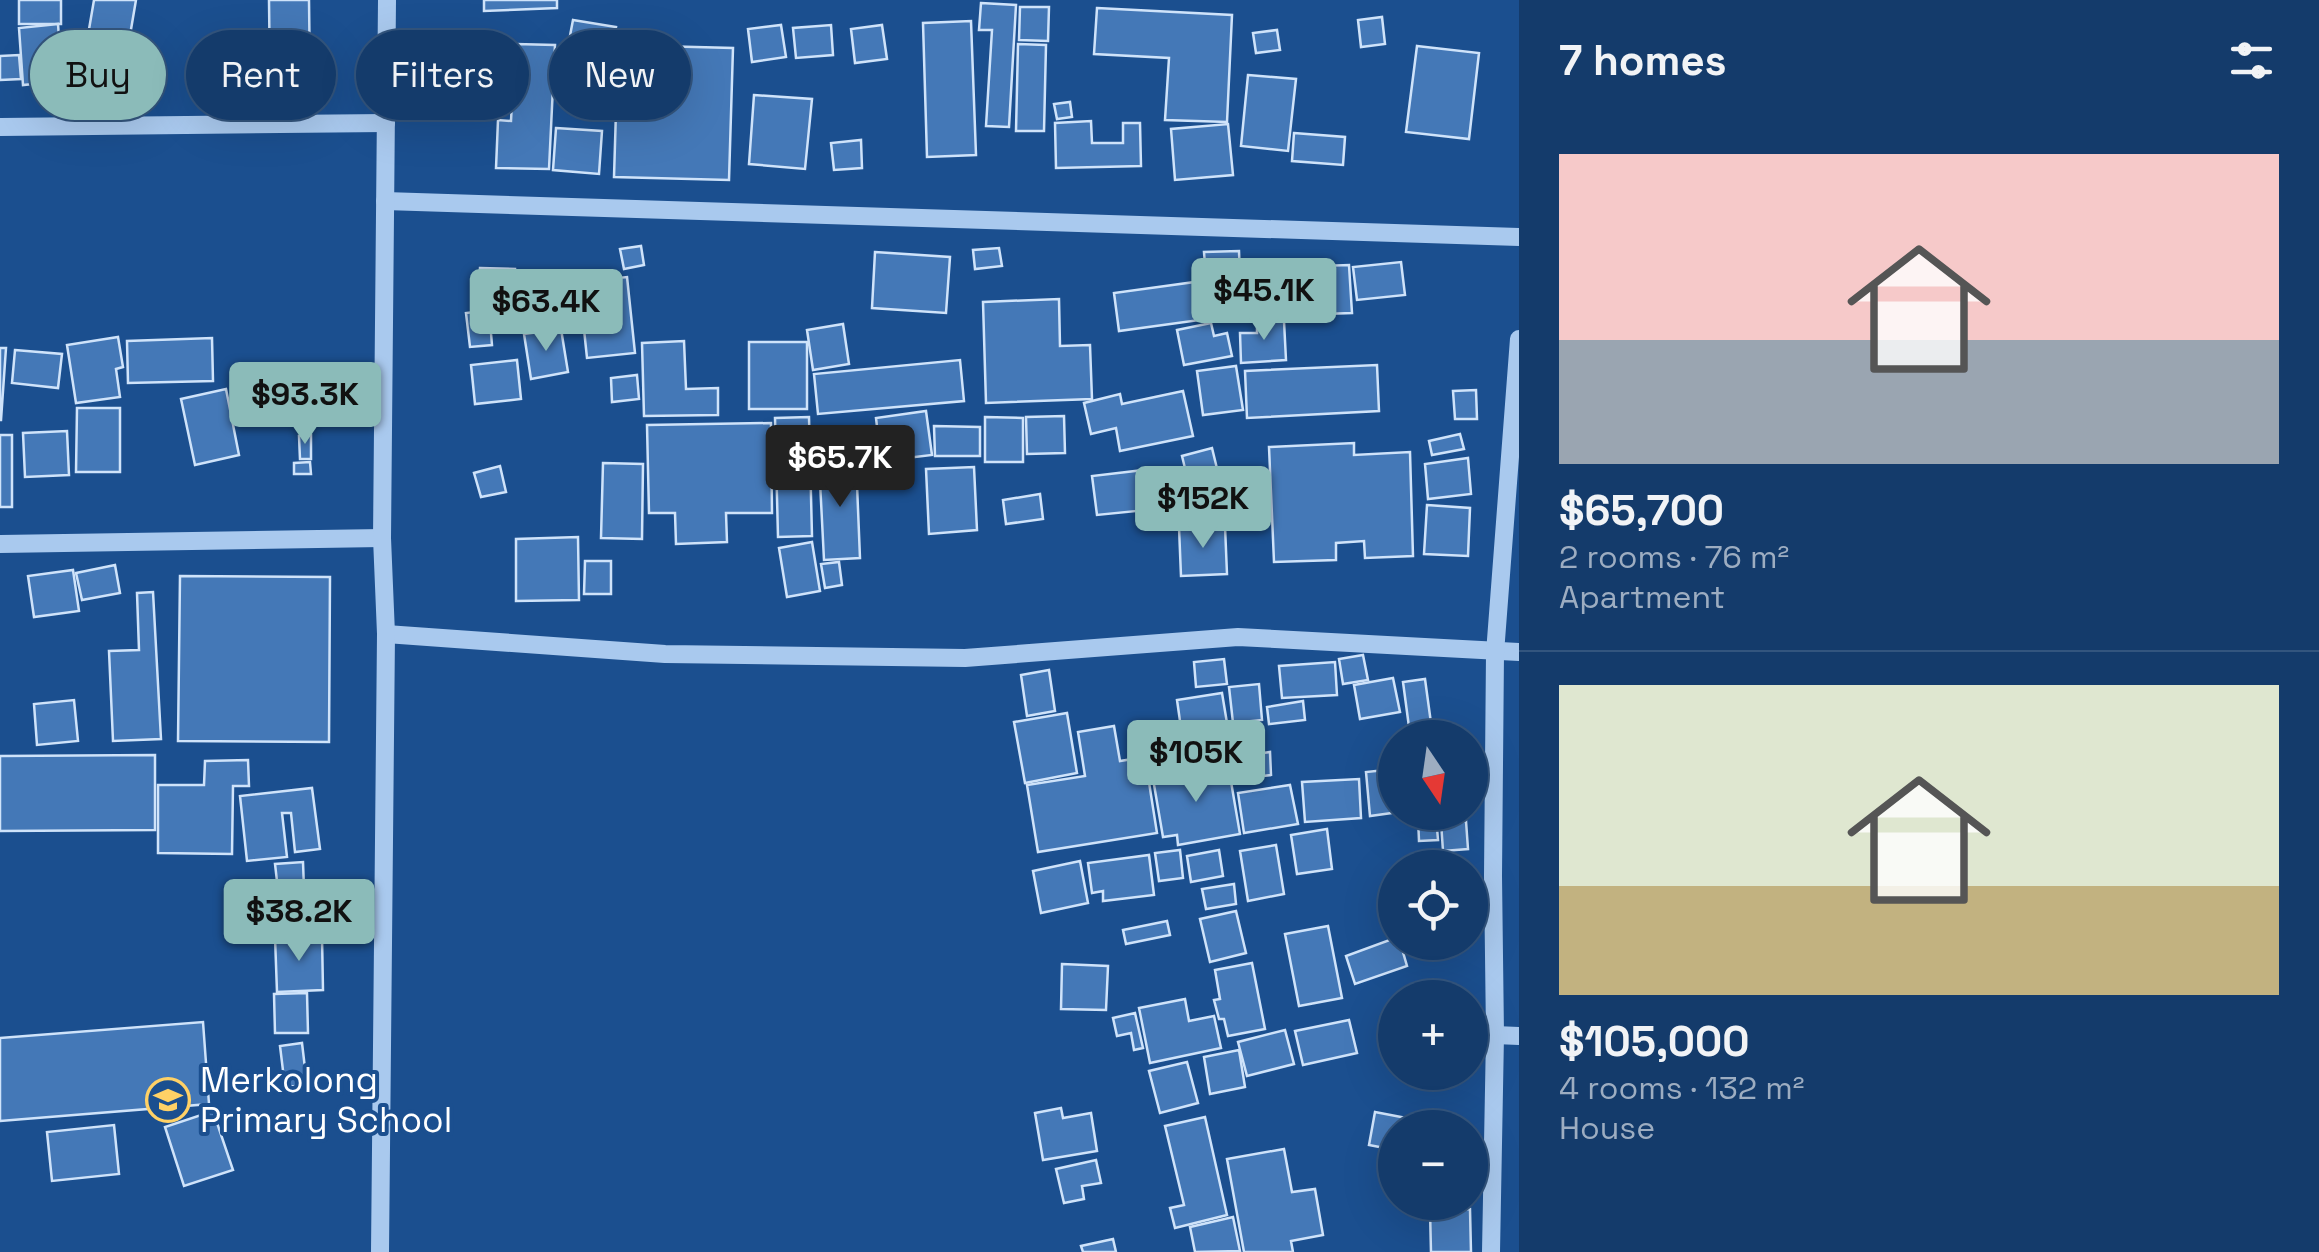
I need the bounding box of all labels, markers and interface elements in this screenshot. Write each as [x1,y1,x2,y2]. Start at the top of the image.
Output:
chip: Buy [30,30,166,120]
chip: Rent [186,30,336,120]
chip: Filters [356,30,529,120]
chip: New [549,30,691,120]
icon: filters [2224,33,2279,88]
text: 7 homes [1559,34,1727,87]
icon: home [1829,219,2009,399]
pin: $45.1K [1183,258,1345,343]
pin: $63.4K [465,269,627,354]
text: $45.1K [1213,270,1315,310]
text: $63.4K [492,281,600,321]
pin: $93.3K [224,362,386,447]
text: $93.3K [251,374,359,414]
pin: $65.7K [759,425,921,510]
text: $65.7K [788,437,892,477]
pin: $152K [1133,466,1273,551]
text: $152K [1157,478,1249,518]
text: $65,700 [1559,484,1724,537]
text: 2 rooms · 76 m² [1559,537,1789,577]
text: Apartment [1559,577,1725,617]
pin: $105K [1126,720,1266,805]
north arrow [1378,720,1488,830]
map controls [1378,720,1488,1220]
text: $105K [1149,732,1243,772]
icon: home [1829,750,2009,930]
button: locate [1378,850,1488,960]
pin: $38.2K [218,879,380,964]
text: $38.2K [246,891,352,931]
button: + [1378,980,1488,1090]
text: $105,000 [1559,1015,1749,1068]
place label: Merkolong Primary School [200,1058,452,1142]
text: 4 rooms · 132 m² [1559,1068,1805,1108]
school or university icon: Merkolong Primary School [145,1077,191,1123]
text: House [1559,1108,1655,1148]
button: − [1378,1110,1488,1220]

